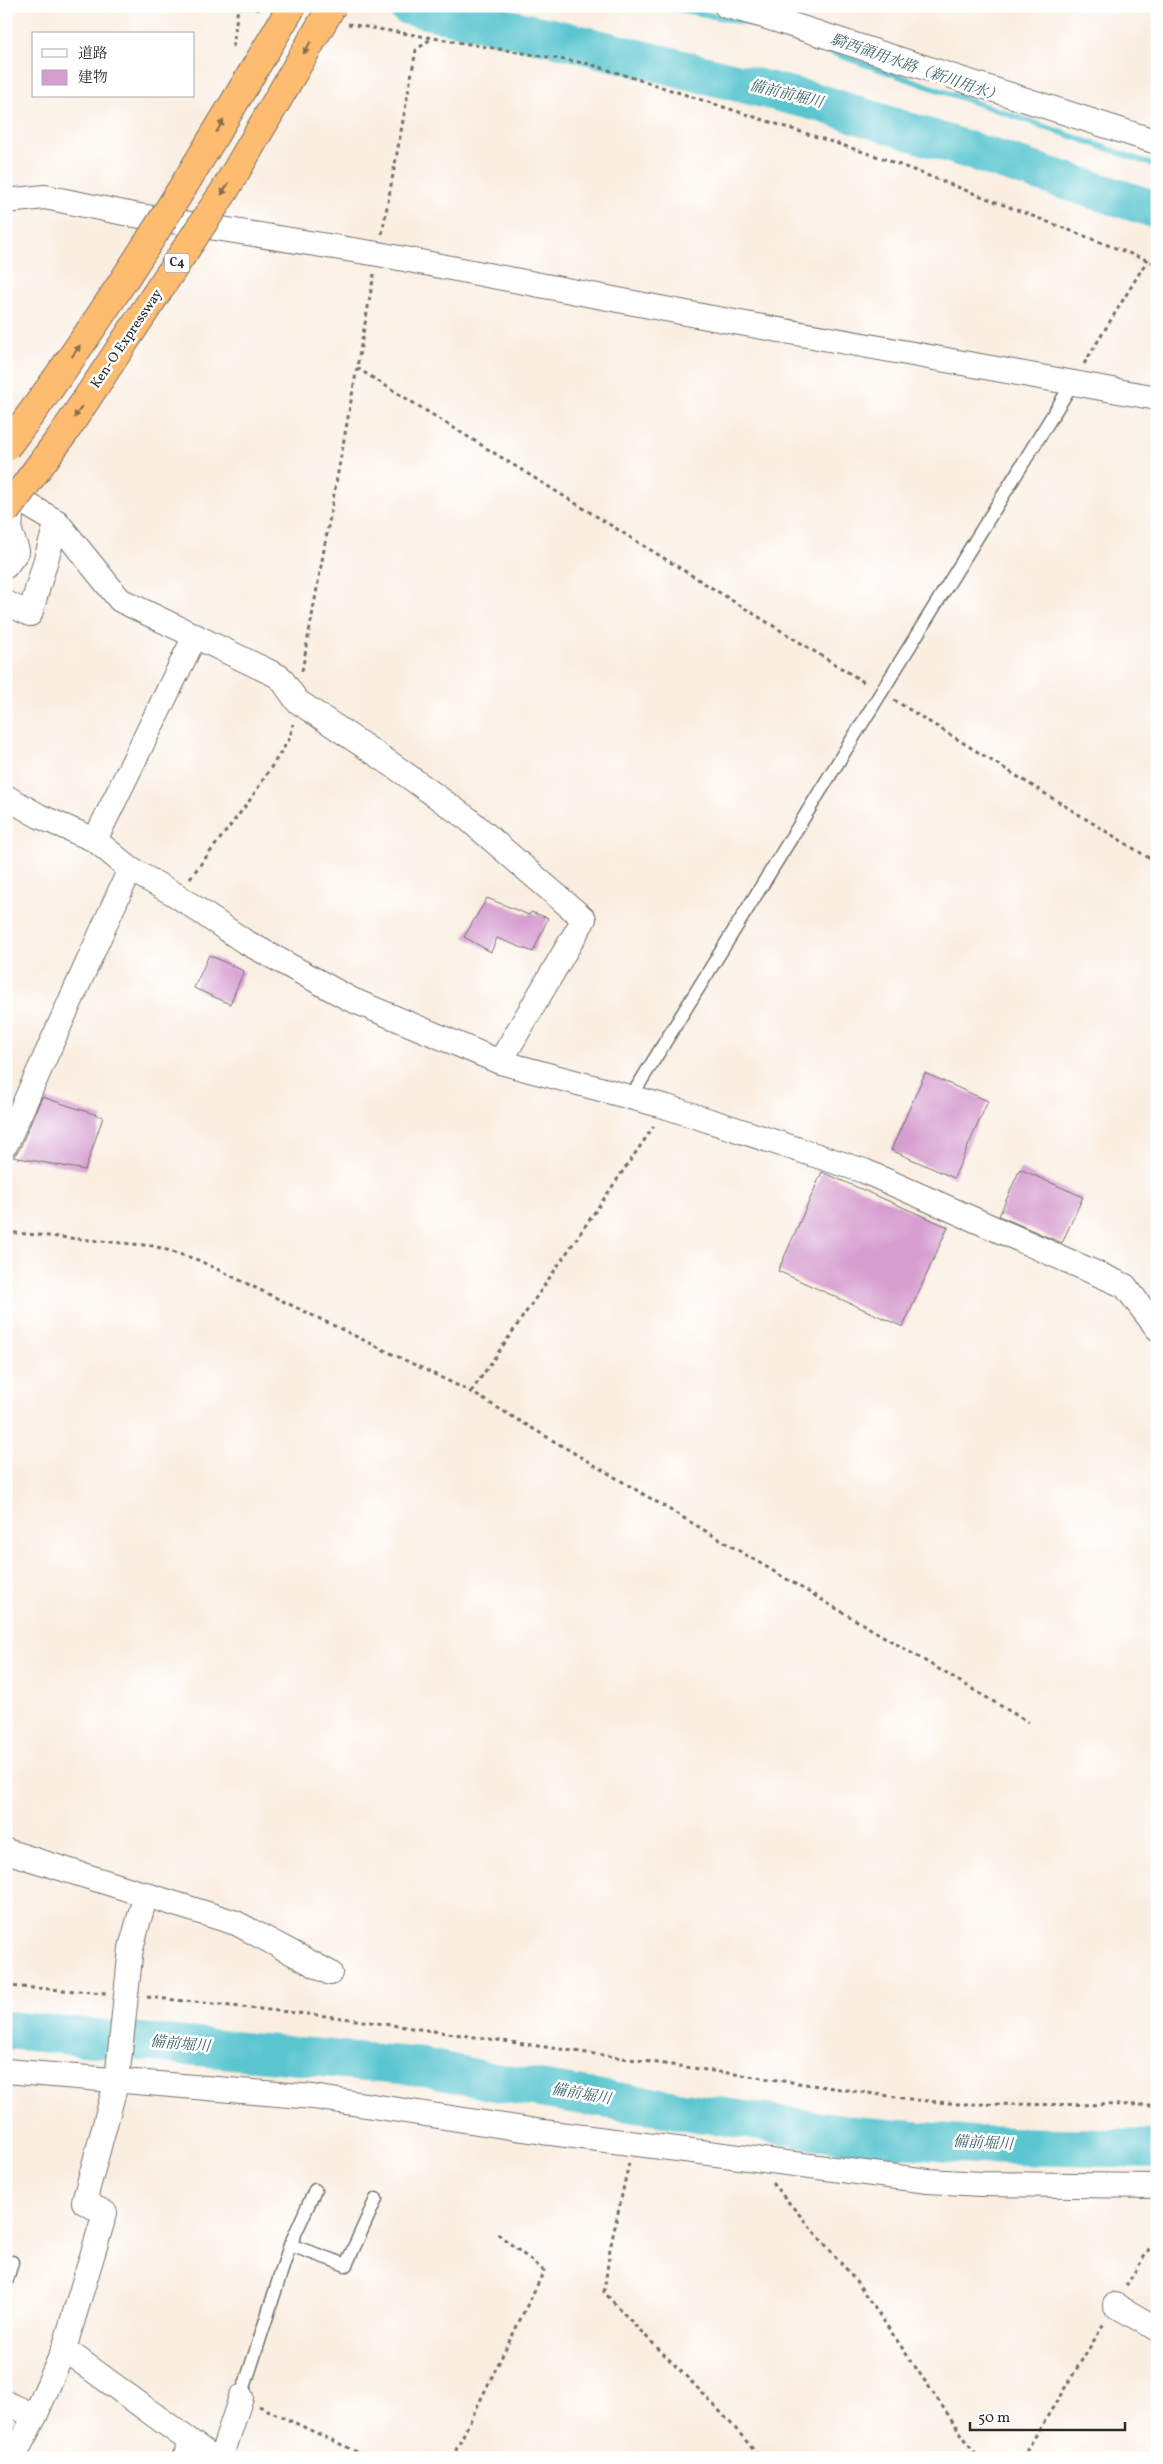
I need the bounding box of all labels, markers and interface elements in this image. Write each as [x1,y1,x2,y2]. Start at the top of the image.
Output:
water label: 騎西領用水路（新川用水） [827,30,1005,108]
legend [32,32,195,98]
one-way arrow [303,42,312,55]
text: 道路 [78,44,108,65]
text: 建物 [78,68,108,89]
water label: 備前前堀川 [747,76,827,115]
one-way arrow [216,120,225,133]
one-way arrow [221,182,230,195]
road number: C4 [164,254,190,272]
street label: Ken-O Expressway [87,285,168,392]
one-way arrow [71,344,81,358]
one-way arrow [73,405,83,419]
water label: 備前堀川 [149,2032,213,2058]
water label: 備前堀川 [550,2079,614,2111]
water label: 備前堀川 [952,2132,1015,2156]
scale bar [970,2399,1126,2431]
text: 50 m [978,2408,1010,2429]

